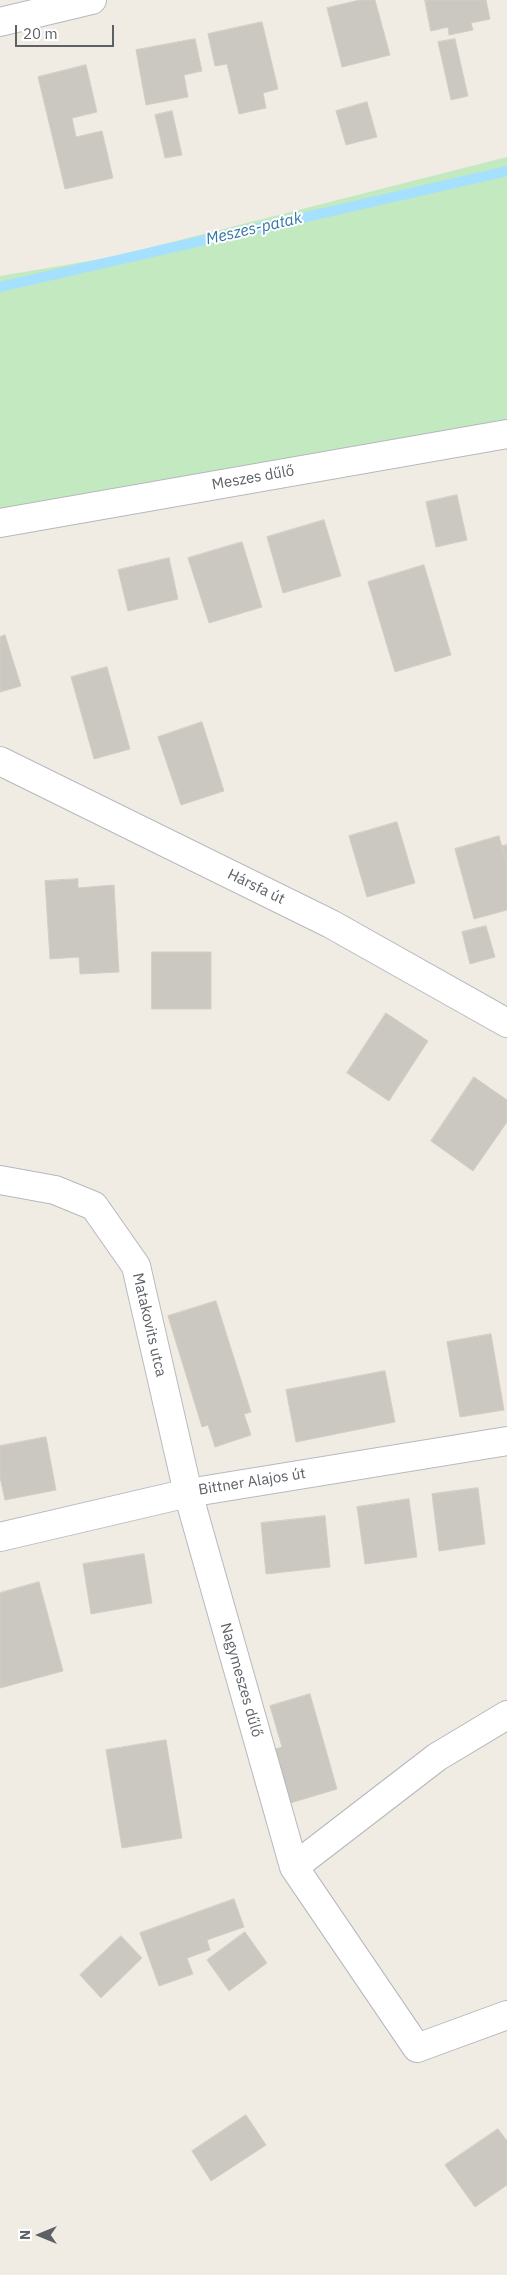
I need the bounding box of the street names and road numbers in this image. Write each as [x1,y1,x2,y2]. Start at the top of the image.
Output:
street label: Meszes dűlő [210,462,296,494]
street label: Hársfa út [224,865,288,909]
street label: Matakovits utca [128,1271,170,1379]
street label: Bittner Alajos út [197,1465,307,1499]
street label: Nagymeszes dűlő [216,1621,266,1739]

